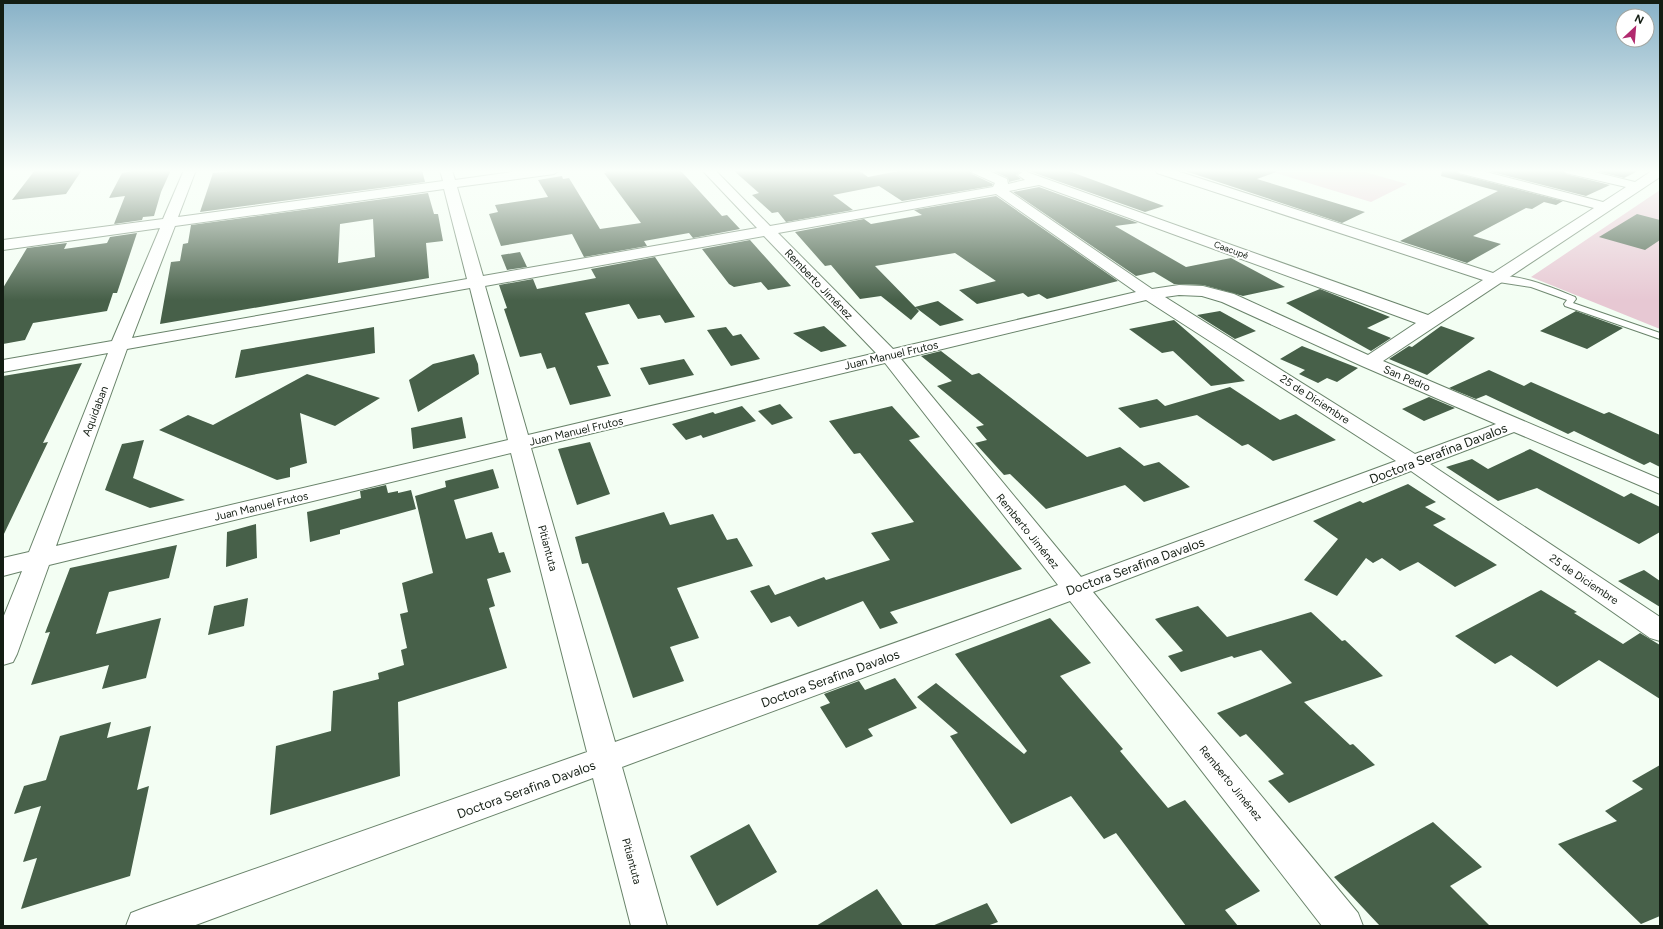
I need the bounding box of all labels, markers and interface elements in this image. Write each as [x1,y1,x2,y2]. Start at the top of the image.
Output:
north arrow [1615,8,1655,48]
text: N [1632,12,1646,27]
street label: Caacupé [1212,238,1250,261]
street label: Remberto Jiménez [782,246,856,322]
street label: Juan Manuel Frutos [843,338,939,373]
street label: San Pedro [1381,363,1432,394]
street label: 25 de Diciembre [1277,372,1352,427]
street label: Aquidaban [80,384,111,438]
street label: Juan Manuel Frutos [528,414,624,449]
street label: Doctora Serafina Davalos [1367,420,1509,487]
street label: Juan Manuel Frutos [213,489,309,524]
street label: Remberto Jiménez [993,491,1062,571]
street label: Pitiantuta [535,524,560,573]
street label: Doctora Serafina Davalos [1064,534,1207,599]
street label: 25 de Diciembre [1547,552,1621,607]
street label: Doctora Serafina Davalos [759,646,902,711]
street label: Remberto Jiménez [1196,743,1265,823]
street label: Doctora Serafina Davalos [455,757,598,822]
street label: Pitiantuta [619,837,644,886]

